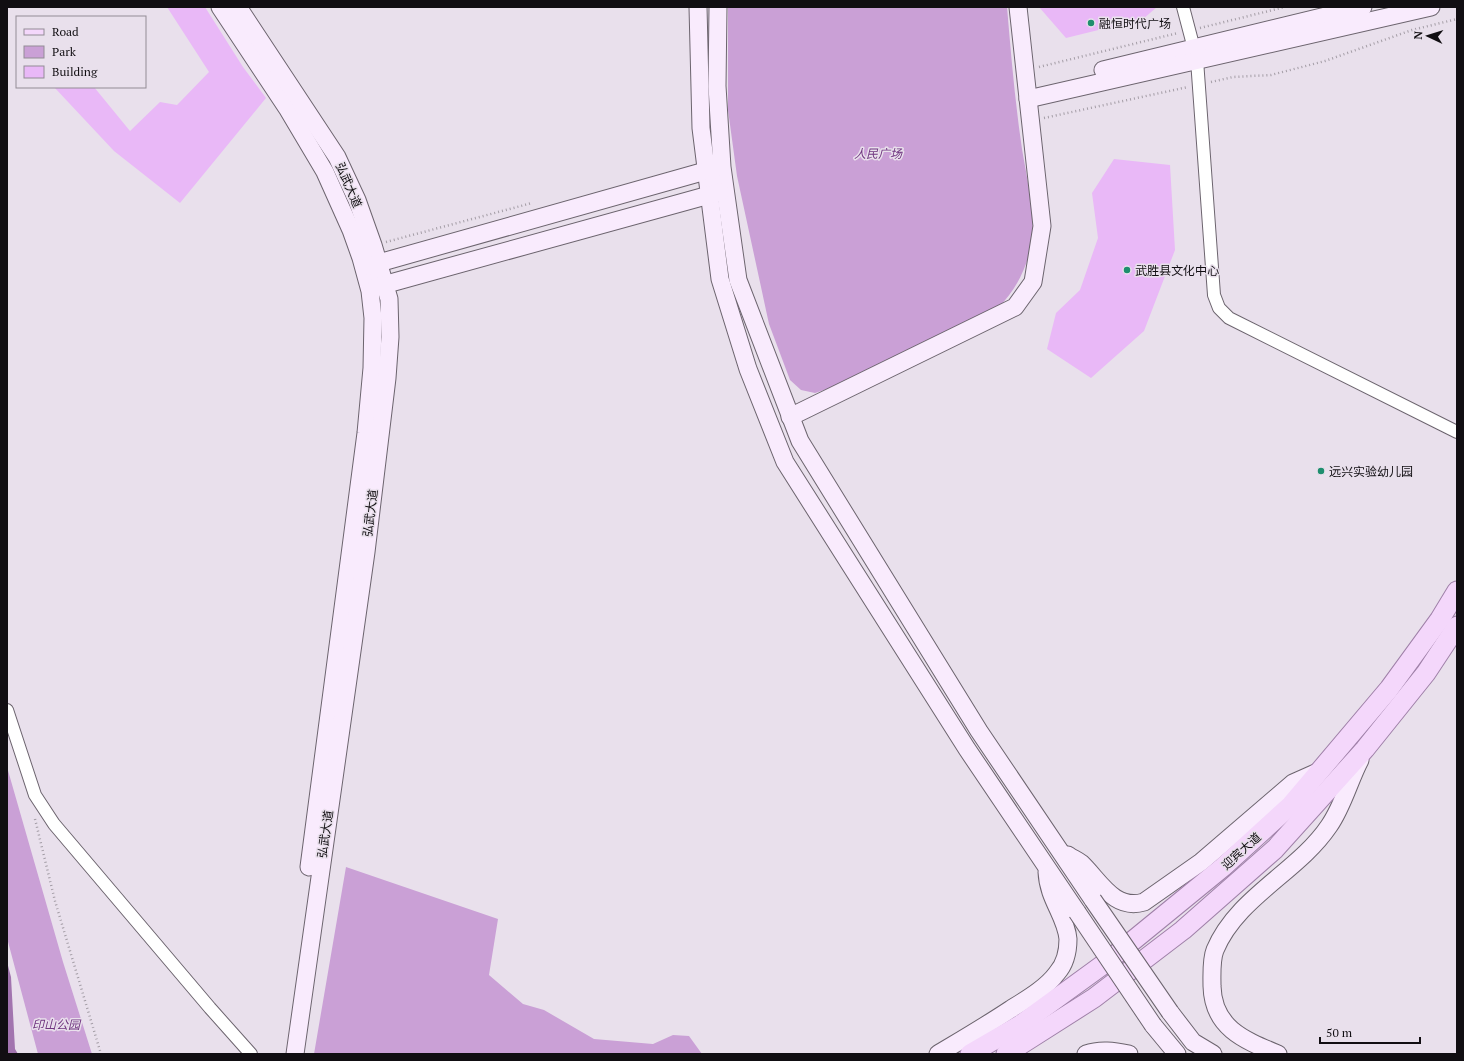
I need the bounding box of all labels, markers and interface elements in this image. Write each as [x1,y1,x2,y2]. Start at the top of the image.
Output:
legend [16,16,146,88]
place label: 融恒时代广场 [1099,16,1171,31]
north arrow [1408,16,1448,56]
marker: 融恒时代广场 [1086,18,1096,28]
text: Road [52,24,79,39]
text: N [1411,30,1425,40]
text: Park [52,44,77,59]
text: Building [52,64,98,79]
park label: 人民广场 [854,146,903,161]
street label: 弘武大道 [333,160,365,210]
place label: 武胜县文化中心 [1135,263,1219,278]
marker: 武胜县文化中心 [1122,265,1132,275]
place label: 远兴实验幼儿园 [1329,464,1413,479]
marker: 远兴实验幼儿园 [1316,466,1326,476]
street label: 弘武大道 [360,488,380,538]
street label: 弘武大道 [314,809,336,859]
street label: 迎宾大道 [1218,829,1264,873]
park label: 印山公园 [32,1017,82,1032]
scale bar [1320,1019,1420,1045]
text: 50 m [1326,1025,1353,1040]

